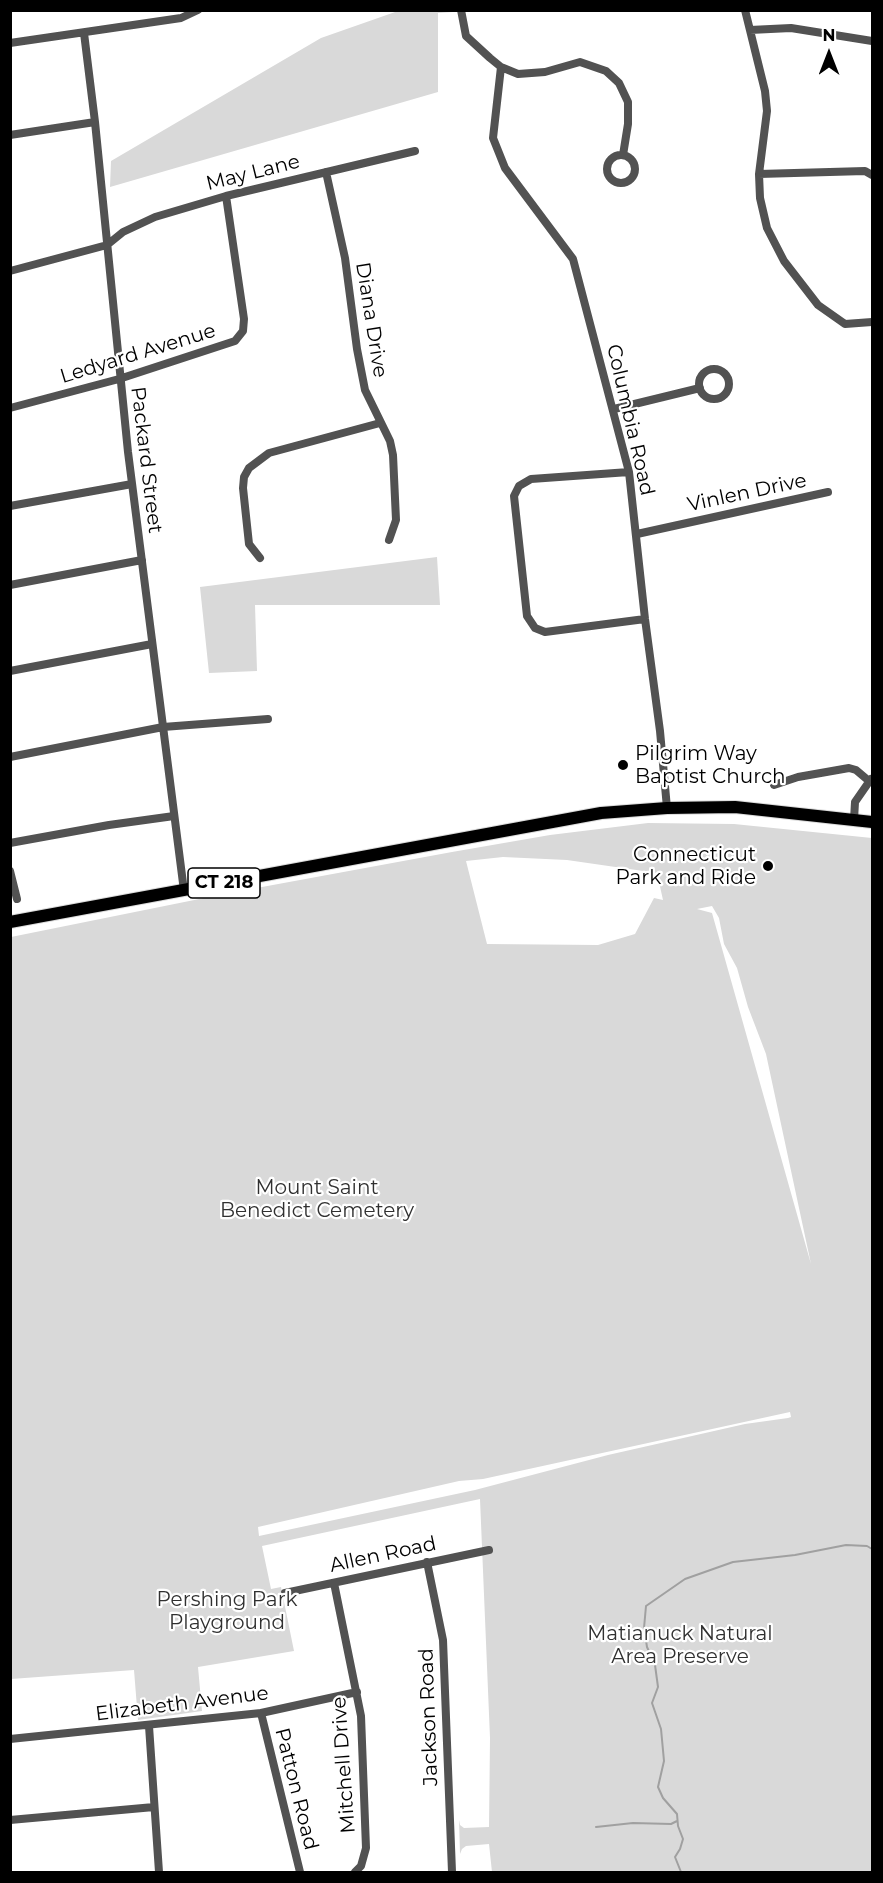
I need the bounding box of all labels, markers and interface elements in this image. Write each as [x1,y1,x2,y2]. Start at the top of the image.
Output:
north arrow [799,24,859,84]
text: N [823,26,835,45]
street label: May Lane [204,150,302,196]
street label: Diana Drive [350,261,392,379]
street label: Ledyard Avenue [57,319,219,389]
street label: Columbia Road [601,342,659,498]
street label: Packard Street [125,385,167,535]
street label: Vinlen Drive [685,469,809,517]
place label: Pilgrim Way Baptist Church [635,742,786,789]
marker: Pilgrim Way Baptist Church [616,758,630,772]
place label: Connecticut Park and Ride [615,843,756,890]
marker: Connecticut Park and Ride [761,859,775,873]
road number: CT 218 [188,868,260,898]
park label: Mount Saint Benedict Cemetery [220,1176,414,1223]
street label: Allen Road [328,1532,438,1578]
park label: Pershing Park Playground [157,1588,297,1635]
park label: Matianuck Natural Area Preserve [587,1622,773,1669]
street label: Jackson Road [415,1648,443,1786]
street label: Elizabeth Avenue [94,1681,270,1727]
street label: Mitchell Drive [327,1696,361,1834]
street label: Patton Road [269,1725,323,1853]

